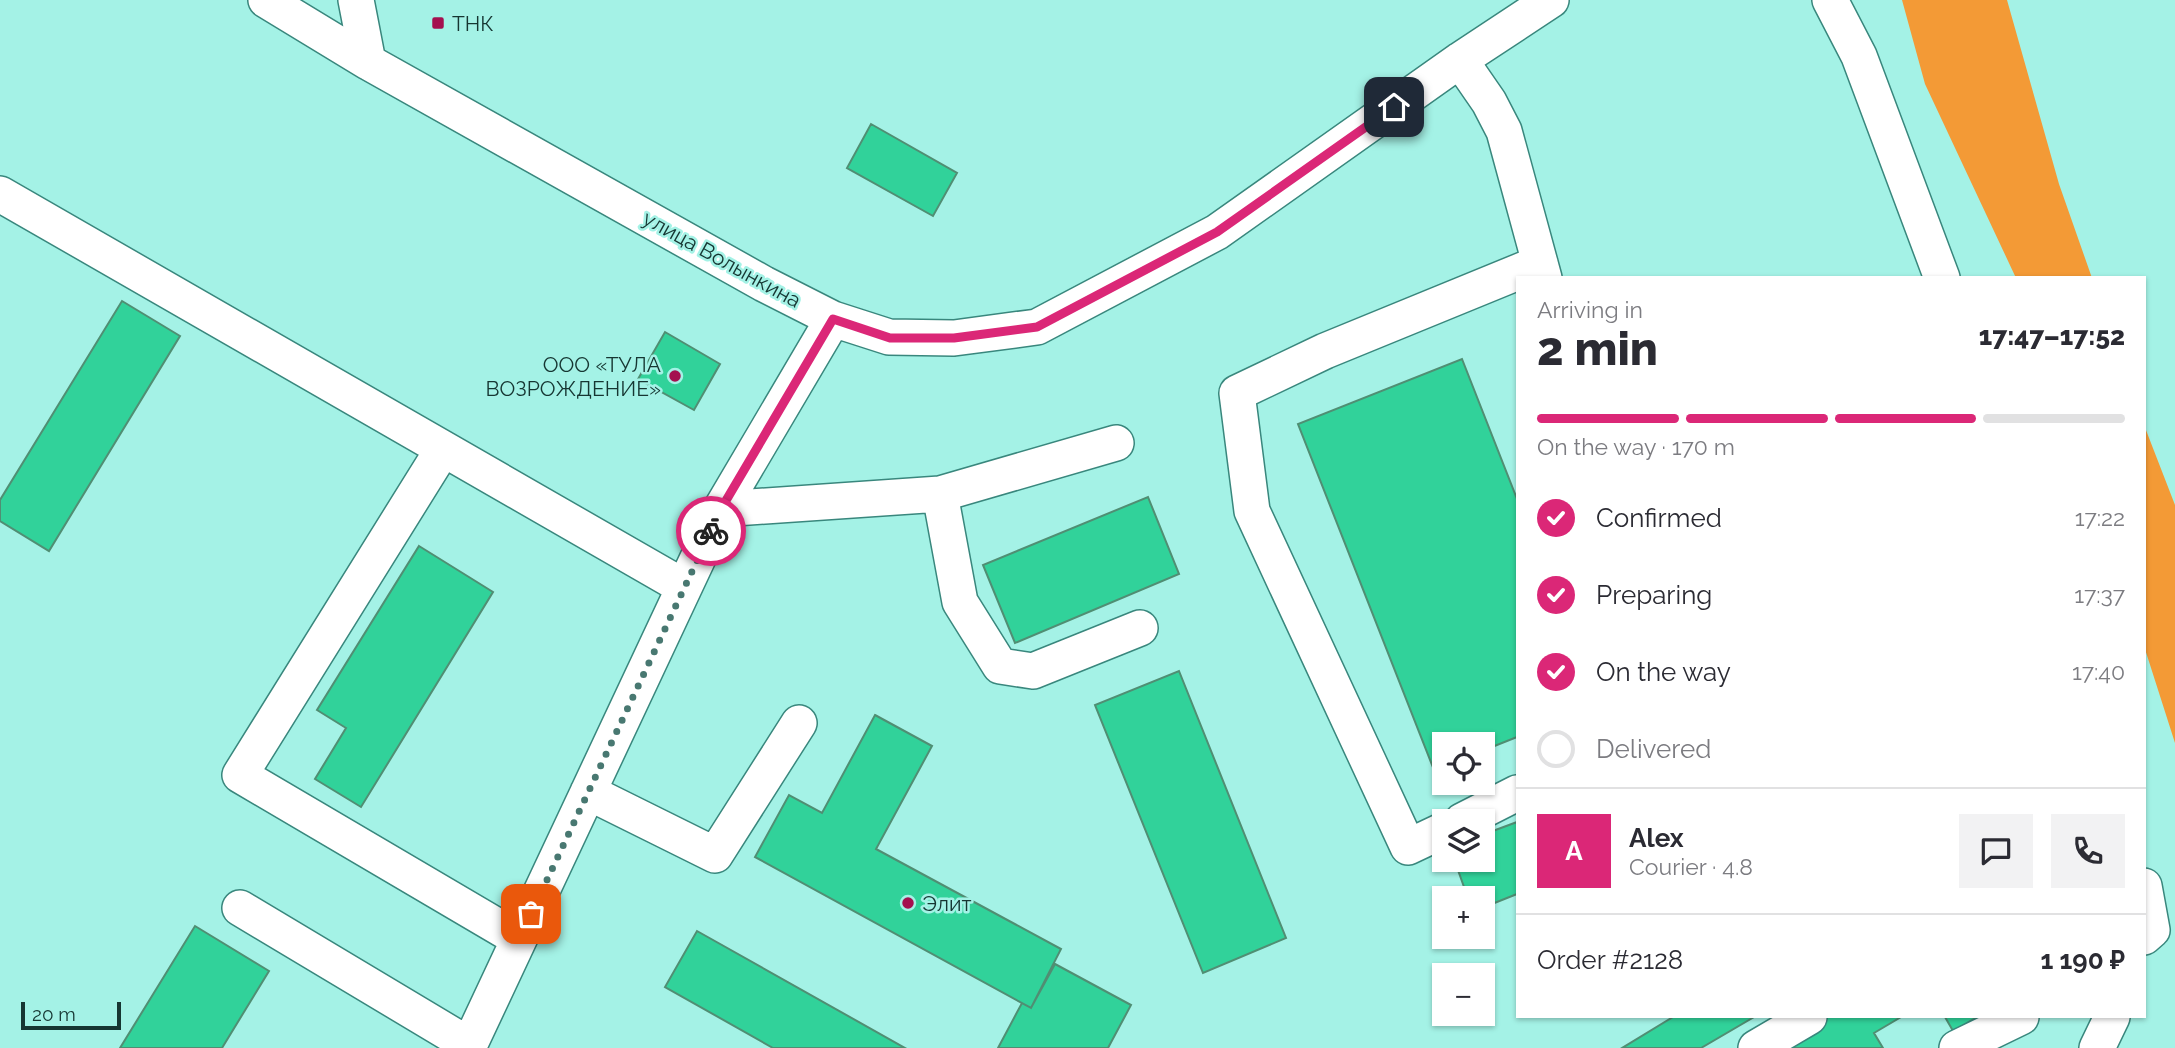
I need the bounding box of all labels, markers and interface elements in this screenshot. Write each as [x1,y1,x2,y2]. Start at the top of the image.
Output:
place label: ТНК [452,11,494,36]
marker: ТНК [430,15,446,31]
pin [1364,77,1424,137]
icon: home [1375,88,1413,126]
street label: улица Волынкина [639,205,805,313]
text: Arriving in [1537,296,1643,323]
text: 17:47–17:52 [1979,321,2125,351]
text: 2 min [1537,322,1658,376]
place label: ООО «ТУЛА ВОЗРОЖДЕНИЕ» [486,352,661,401]
marker: ООО «ТУЛА ВОЗРОЖДЕНИЕ» [667,368,683,384]
text: On the way · 170 m [1537,433,1735,460]
courier [676,496,746,566]
icon: check [1537,499,1575,537]
text: Confirmed [1596,503,1722,533]
text: 17:22 [2075,504,2125,531]
icon: bike [692,512,730,550]
icon: check [1537,576,1575,614]
text: Preparing [1596,580,1712,610]
text: 17:37 [2074,581,2125,608]
icon: check [1537,653,1575,691]
text: On the way [1596,657,1731,687]
text: 17:40 [2072,658,2125,685]
map controls [1432,732,1495,1026]
button: locate [1432,732,1495,795]
text: Delivered [1596,734,1711,764]
button: layers [1432,809,1495,872]
button: chat [1959,814,2033,888]
button: phone [2051,814,2125,888]
text: Alex [1629,823,1684,853]
text: A [1565,836,1583,866]
text: Courier · 4.8 [1629,853,1753,880]
pin [501,884,561,944]
button: + [1432,886,1495,949]
place label: Элит [922,891,971,916]
icon: bag [512,895,550,933]
marker: Элит [900,895,916,911]
text: Order #2128 [1537,945,1683,975]
text: 1 190 ₽ [2040,945,2125,975]
button: − [1432,963,1495,1026]
scale bar [21,999,121,1031]
text: 20 m [32,1003,76,1025]

